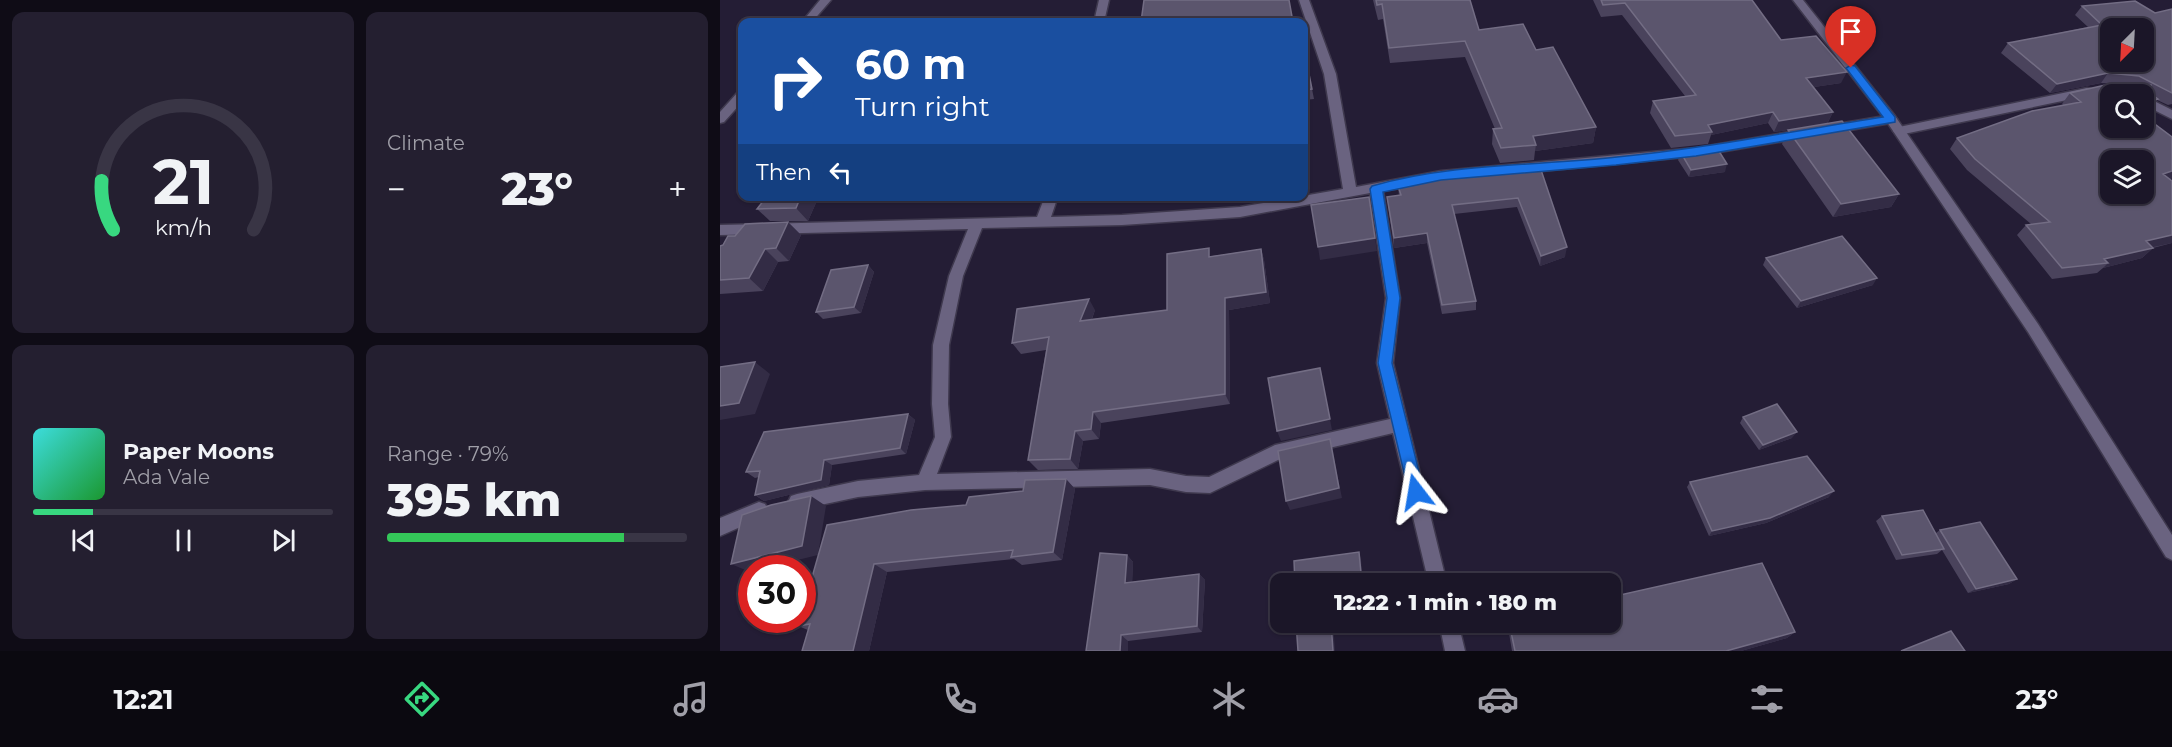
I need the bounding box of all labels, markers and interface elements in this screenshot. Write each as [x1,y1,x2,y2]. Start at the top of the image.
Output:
pin [1825,6,1876,68]
icon: arrive [1834,15,1867,48]
north arrow [2100,18,2154,72]
map controls [2100,18,2154,204]
text: 60 m [855,38,966,90]
icon: right [756,42,834,120]
button: search [2100,84,2154,138]
text: Turn right [855,90,990,123]
text: Climate [387,131,465,155]
text: 21 [152,144,214,220]
button: layers [2100,150,2154,204]
icon: left [824,156,857,189]
text: Then [756,159,812,186]
text: 23° [501,161,573,216]
text: − [387,169,406,209]
text: + [668,169,687,209]
text: km/h [154,214,212,240]
text: Paper Moons [123,438,274,465]
text: Range · 79% [387,442,509,466]
position arrow [1384,460,1448,524]
text: Ada Vale [123,465,210,489]
text: 395 km [387,472,561,527]
icon: previous [67,524,100,557]
icon: pause [167,524,200,557]
icon: next [267,524,300,557]
speed limit sign: 30 [738,555,816,633]
text: 12:22 · 1 min · 180 m [1334,589,1557,616]
icon: directions [401,678,443,720]
icon: music [670,678,712,720]
icon: phone [939,678,981,720]
icon: climate [1208,678,1250,720]
icon: car [1477,678,1519,720]
icon: filters [1746,678,1788,720]
text: 12:21 [114,683,174,716]
text: 23° [2016,683,2058,716]

